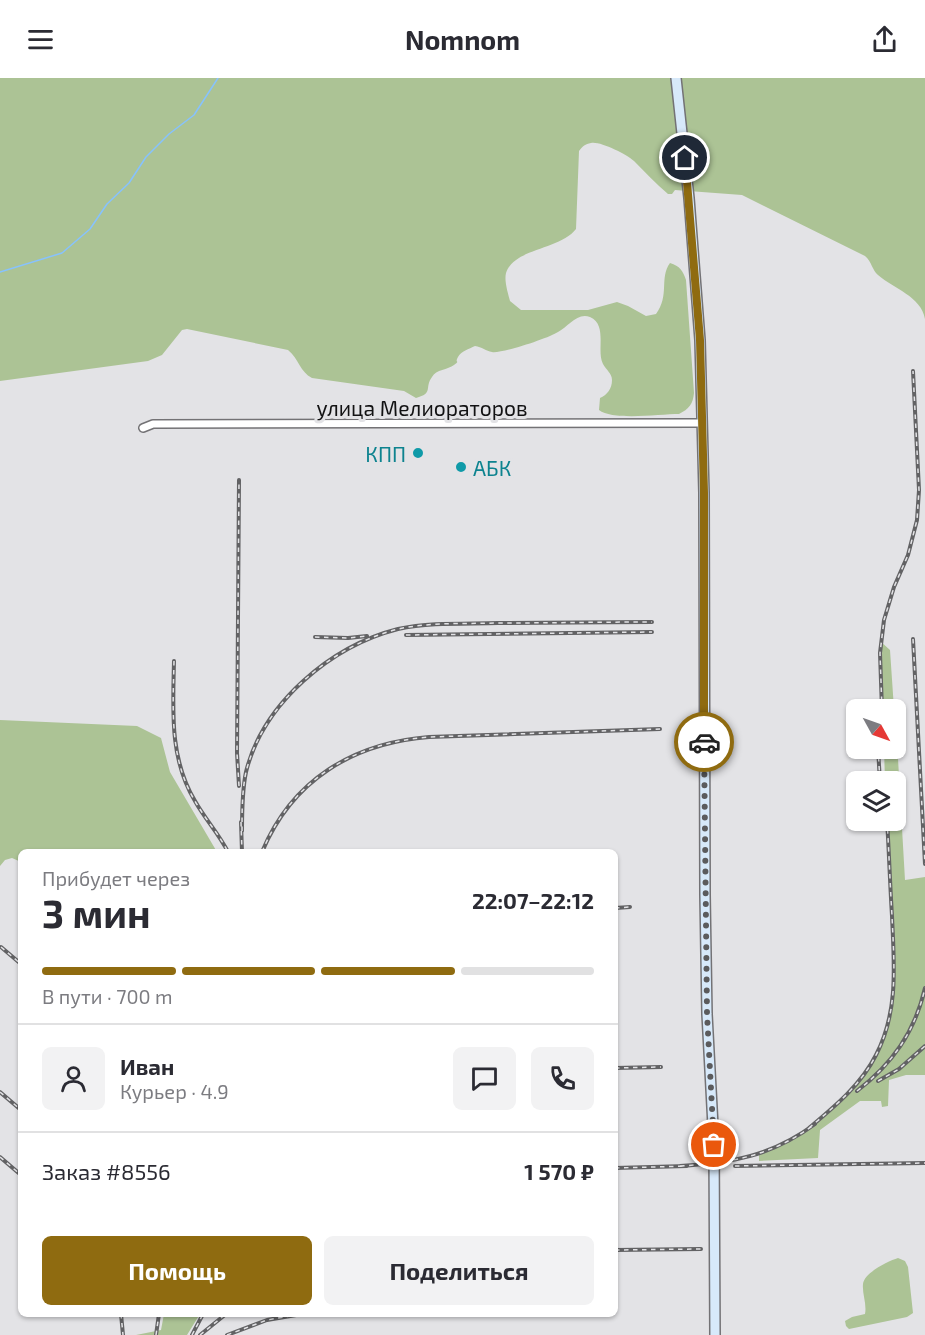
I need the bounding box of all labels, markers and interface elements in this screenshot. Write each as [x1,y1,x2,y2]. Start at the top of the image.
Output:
icon: menu [24,23,57,56]
text: Nomnom [405,23,520,55]
icon: share [868,23,901,56]
pin [659,132,710,183]
icon: home [668,141,701,174]
street label: улица Мелиораторов [316,395,528,421]
place label: КПП [365,441,406,466]
marker: КПП [411,446,425,460]
place label: АБК [473,455,511,480]
marker: АБК [454,460,468,474]
north arrow [846,699,906,759]
map controls [846,699,906,831]
courier [674,712,734,772]
icon: car [688,726,721,759]
button: layers [846,771,906,831]
text: Прибудет через [42,866,190,890]
text: 22:07–22:12 [472,887,594,913]
text: 3 мин [42,889,151,936]
text: В пути · 700 m [42,984,173,1008]
button: person [42,1047,105,1110]
button: chat [453,1047,516,1110]
button: phone [531,1047,594,1110]
text: Иван [120,1053,174,1079]
text: Курьер · 4.9 [120,1079,229,1103]
pin [688,1119,739,1170]
icon: bag [697,1128,730,1161]
text: Заказ #8556 [42,1158,171,1184]
text: 1 570 ₽ [524,1158,594,1184]
button: Помощь [42,1236,312,1305]
button: Поделиться [324,1236,594,1305]

